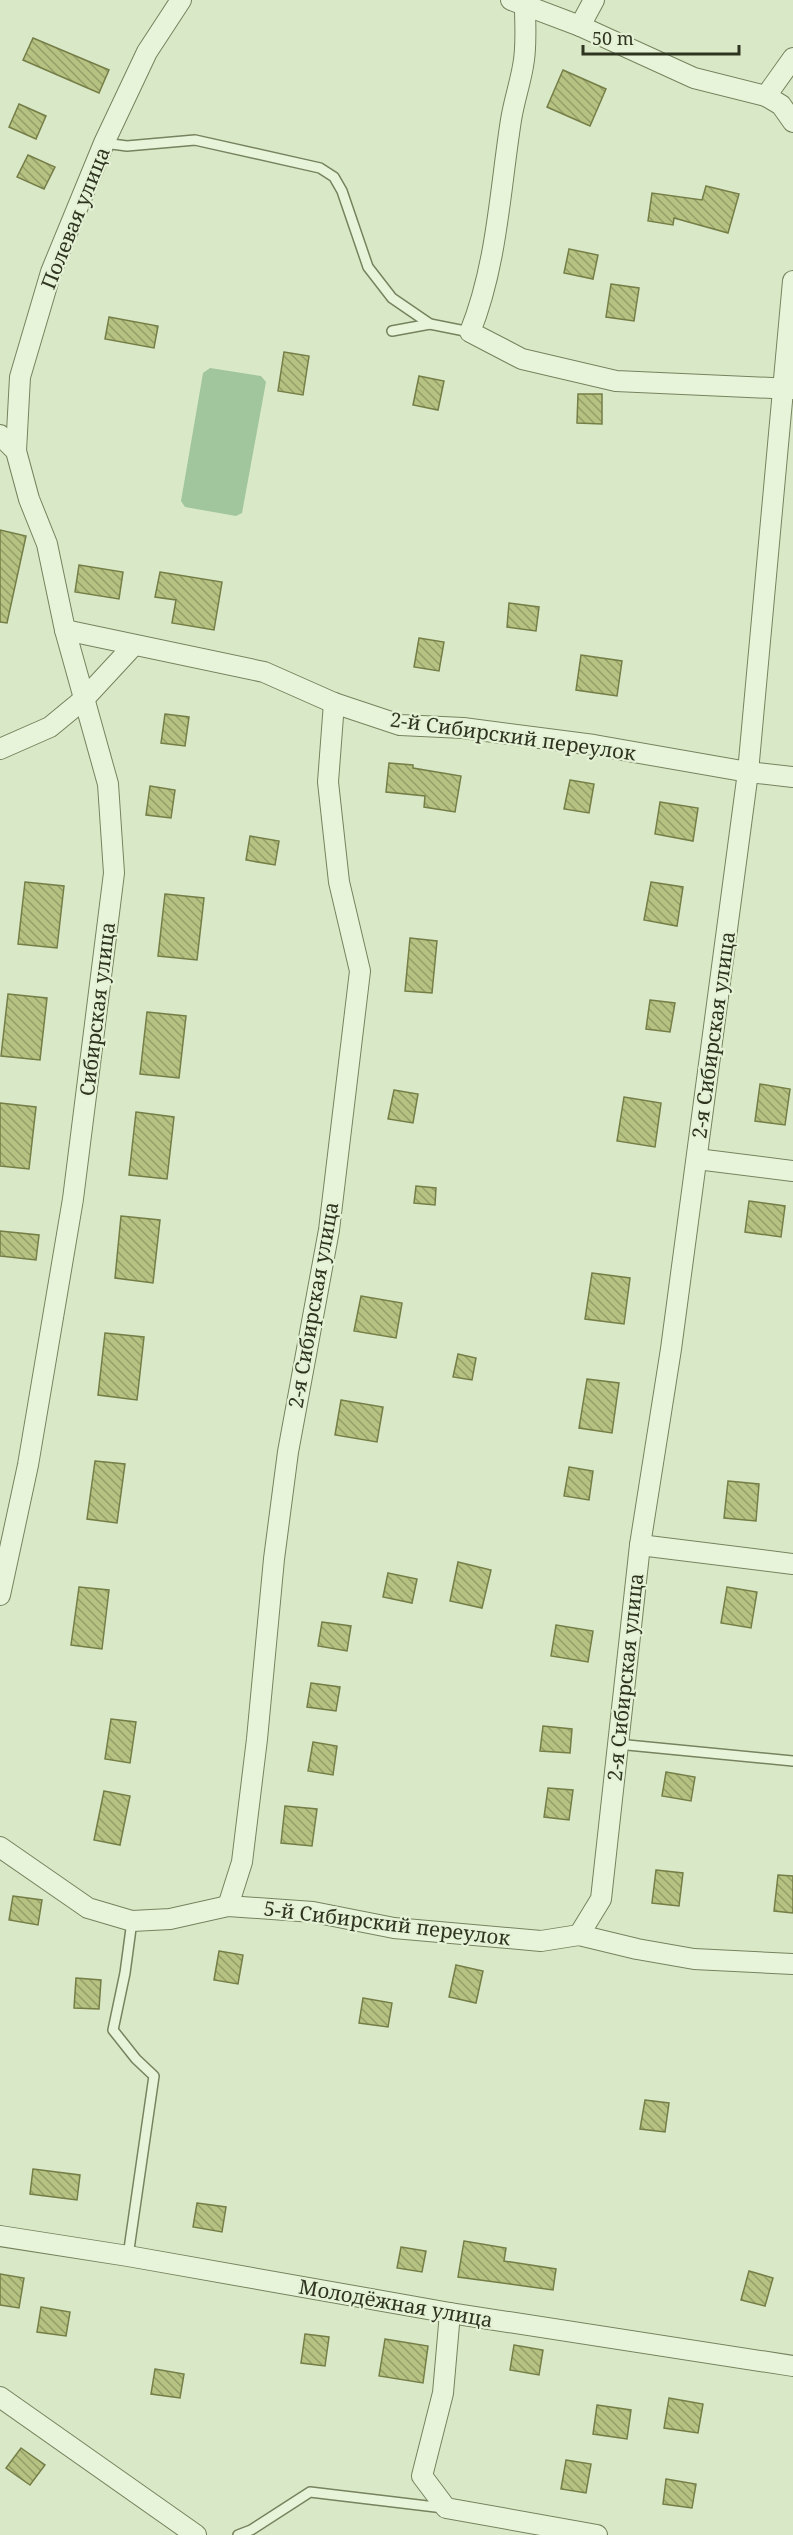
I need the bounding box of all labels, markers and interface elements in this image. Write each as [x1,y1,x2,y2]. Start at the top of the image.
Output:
scale bar [583,18,739,56]
text: 50 m [592,26,634,50]
street label: Полевая улица [34,143,116,293]
street label: 2-й Сибирский переулок [388,705,638,767]
street label: Сибирская улица [73,920,121,1098]
street label: 2-я Сибирская улица [685,930,741,1140]
street label: 2-я Сибирская улица [282,1200,344,1410]
street label: 2-я Сибирская улица [601,1572,649,1782]
street label: 5-й Сибирский переулок [262,1894,512,1952]
street label: Молодёжная улица [297,2273,495,2333]

